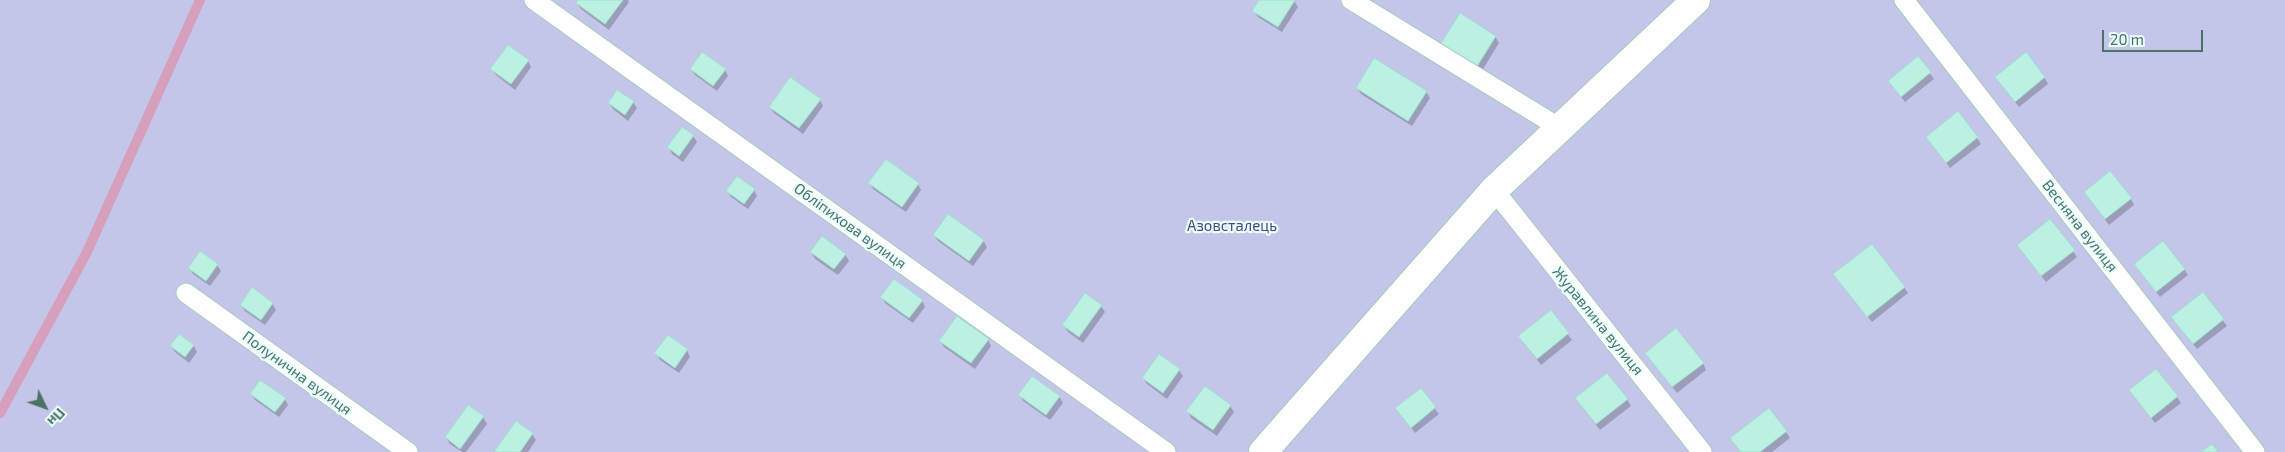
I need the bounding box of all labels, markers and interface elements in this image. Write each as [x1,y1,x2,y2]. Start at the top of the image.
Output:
scale bar [2105,20,2206,52]
text: 20 m [2110,30,2144,48]
street label: Весняна вулиця [2038,176,2122,276]
street label: Обліпихова вулиця [790,179,910,273]
park label: Азовсталець [1187,217,1277,235]
street label: Журавлина вулиця [1549,263,1647,379]
street label: Полунична вулиця [239,327,355,419]
north arrow [20,382,70,432]
text: Пн [44,405,69,430]

